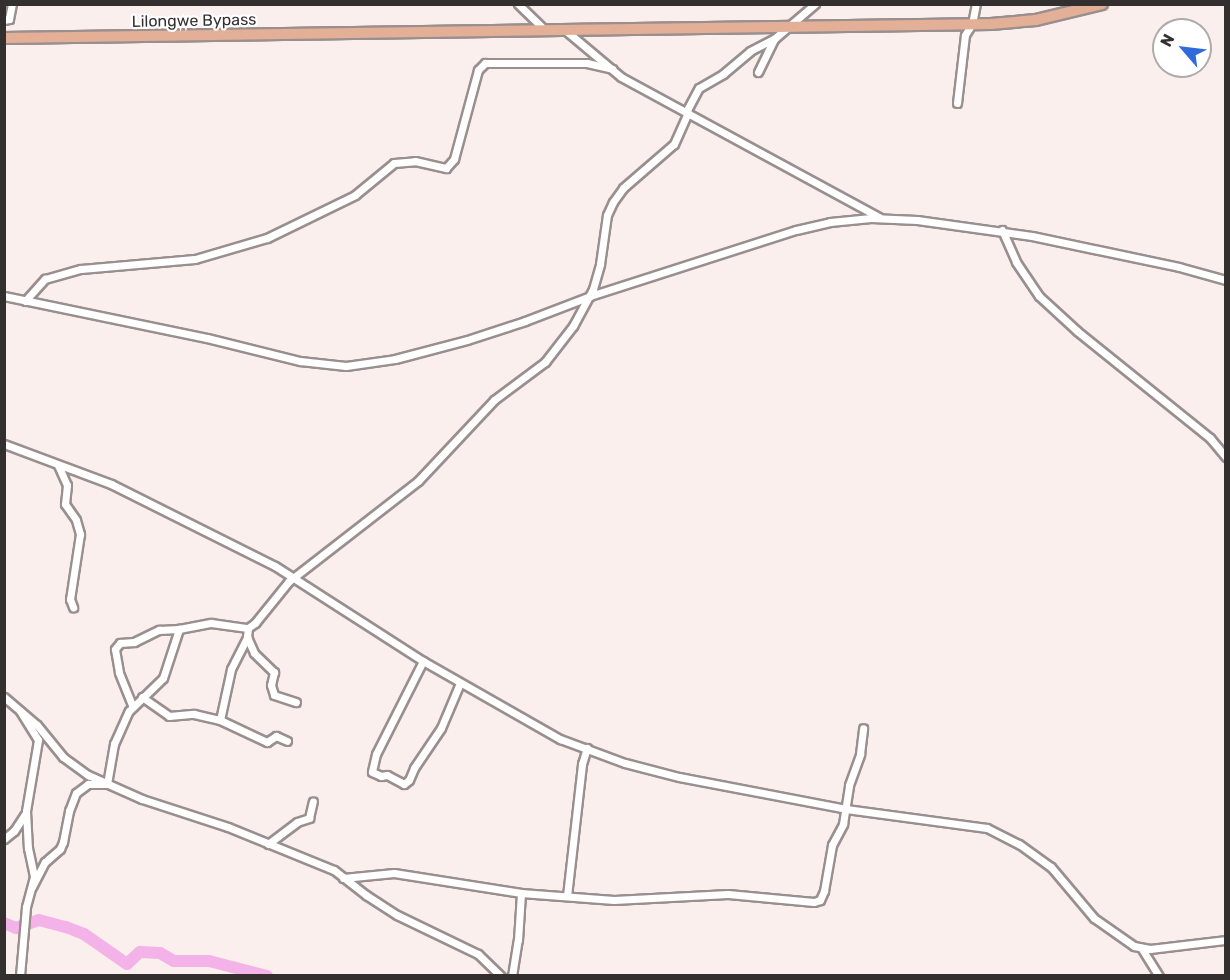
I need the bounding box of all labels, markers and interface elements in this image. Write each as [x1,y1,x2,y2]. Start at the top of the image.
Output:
street label: Lilongwe Bypass [131,10,257,32]
north arrow [1152,18,1212,78]
text: N [1156,31,1179,50]

